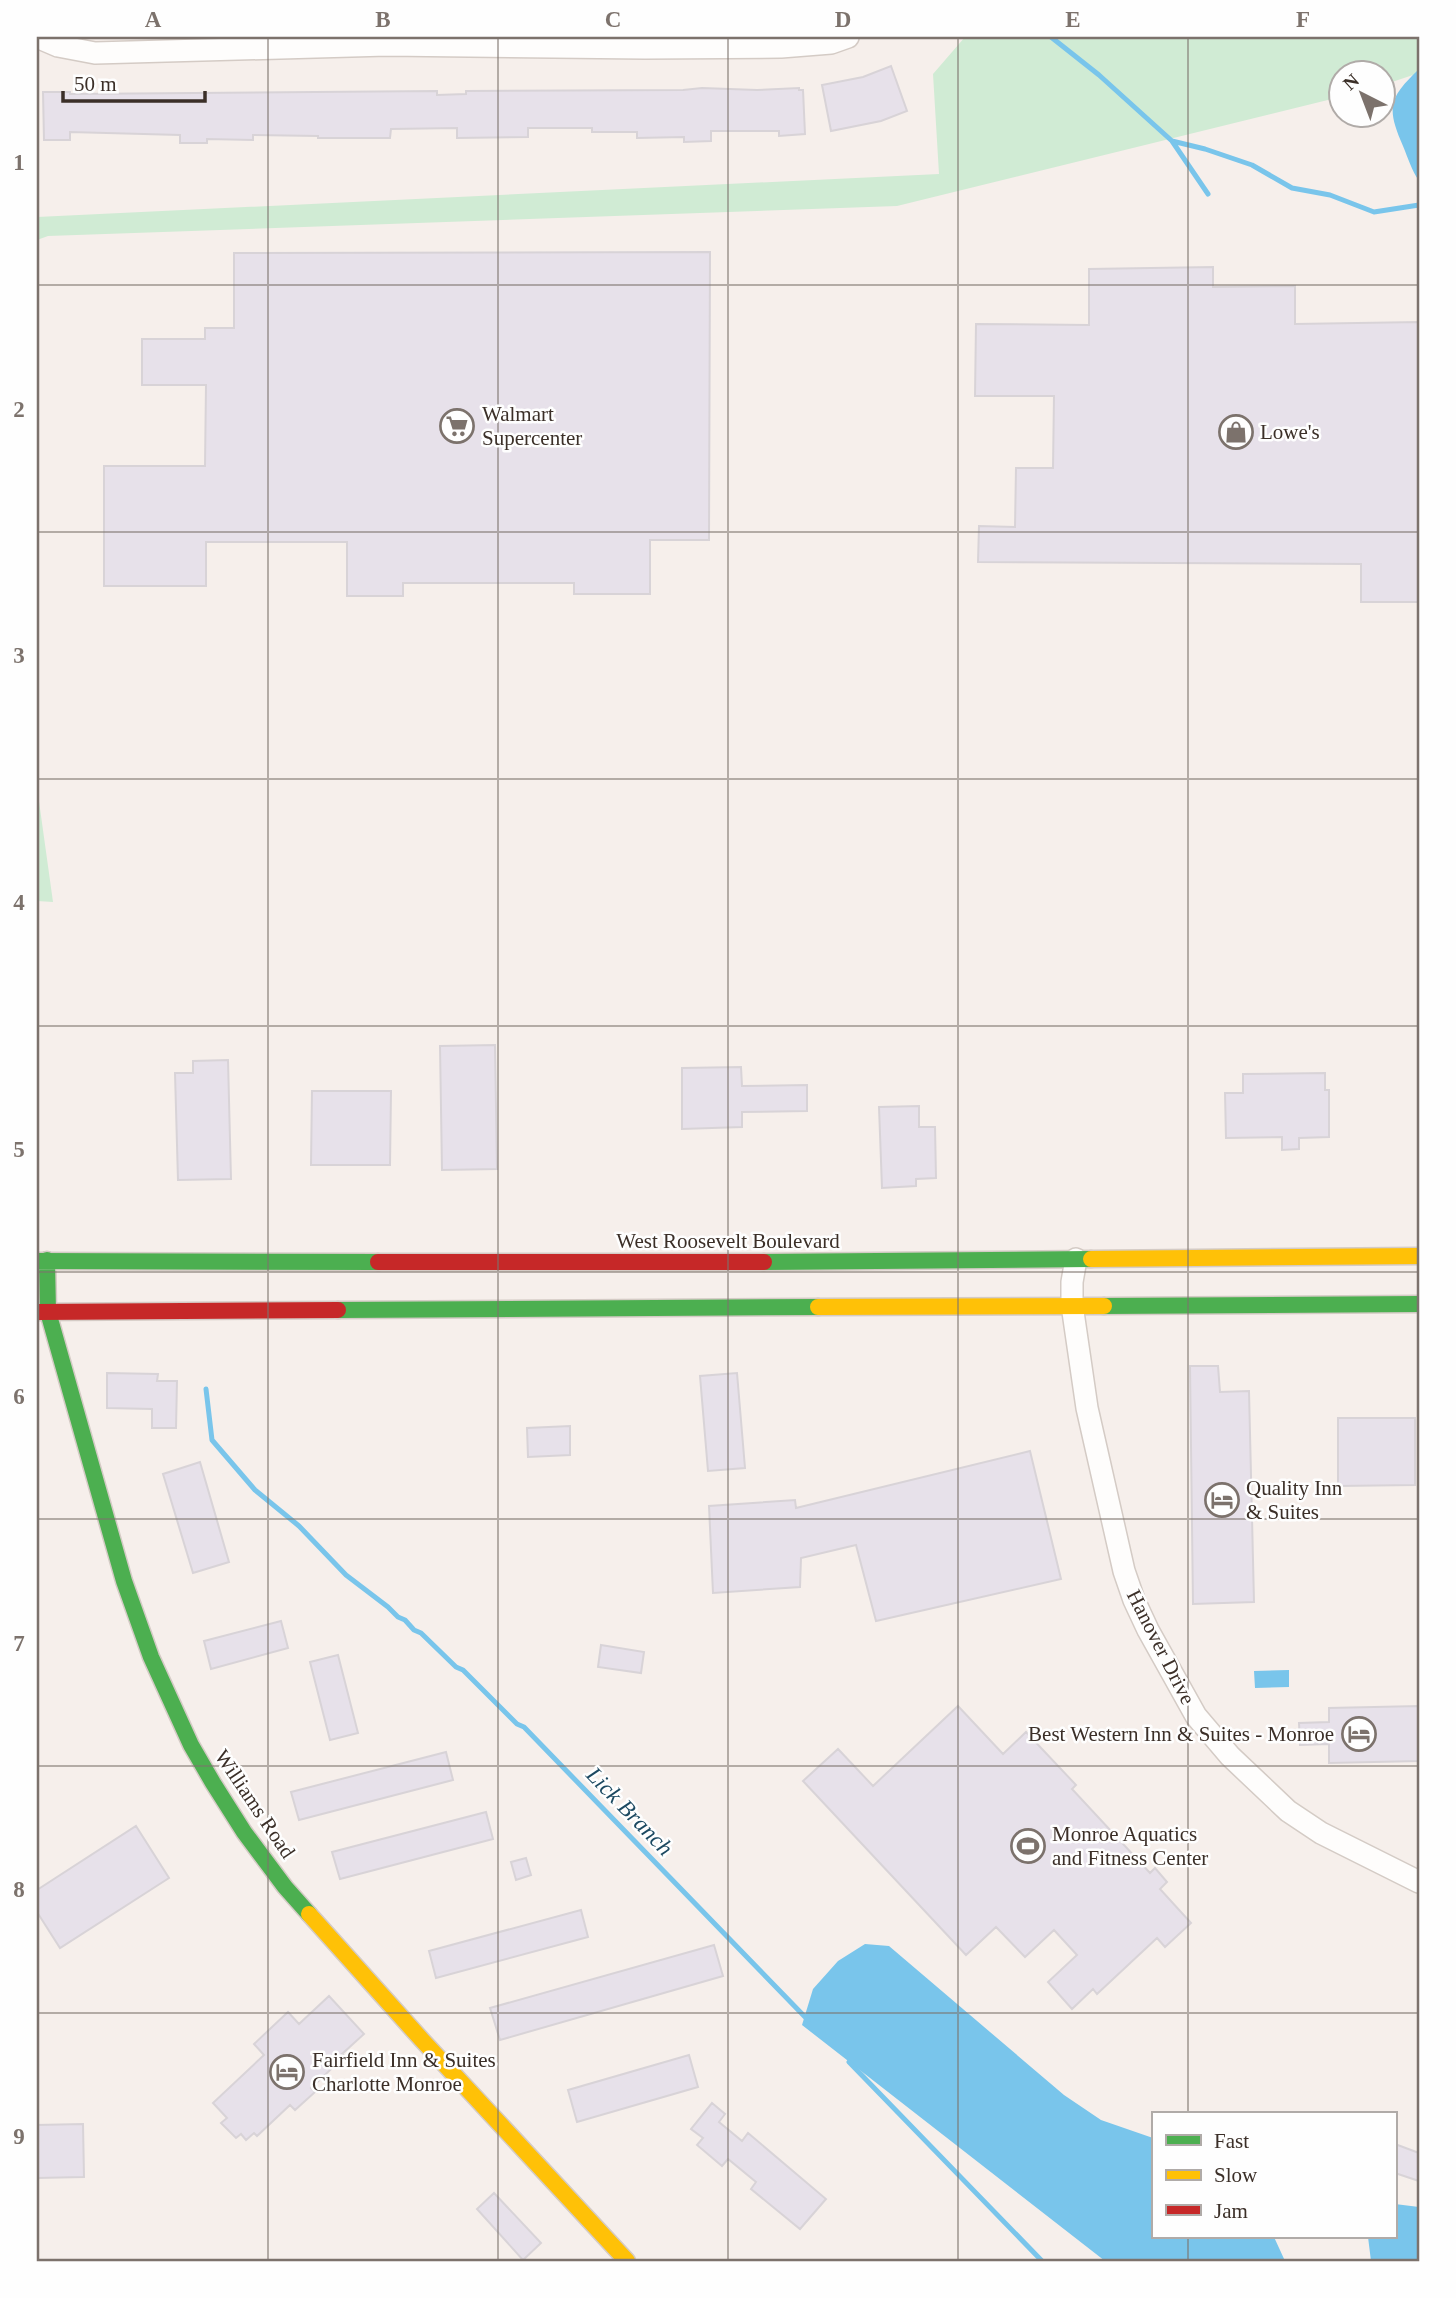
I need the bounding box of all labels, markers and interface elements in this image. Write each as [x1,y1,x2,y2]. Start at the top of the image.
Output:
text: A [145,7,162,32]
text: B [375,7,391,32]
text: C [605,7,621,32]
text: D [835,7,851,32]
text: E [1065,7,1081,32]
text: F [1296,7,1310,32]
scale bar [63,60,205,104]
north arrow [1326,60,1396,130]
text: N [1339,69,1363,94]
text: 50 m [74,72,117,96]
text: 1 [13,150,25,175]
text: 2 [13,397,25,422]
place label: Walmart Supercenter [482,402,582,450]
supermarket icon: Walmart Supercenter [438,407,476,445]
shop icon: Lowe's [1217,413,1255,451]
place label: Lowe's [1260,420,1320,444]
text: 3 [13,643,25,668]
text: 4 [13,890,25,915]
text: 5 [13,1137,25,1162]
street label: West Roosevelt Boulevard [616,1229,840,1253]
text: 6 [13,1384,25,1409]
place label: Quality Inn & Suites [1246,1476,1343,1524]
hotel icon: Quality Inn & Suites [1203,1481,1241,1519]
street label: Hanover Drive [1122,1586,1200,1708]
text: 7 [13,1631,25,1656]
hotel icon: Best Western Inn & Suites - Monroe [1340,1715,1378,1753]
place label: Best Western Inn & Suites - Monroe [1028,1722,1334,1746]
street label: Williams Road [210,1745,300,1863]
water label: Lick Branch [581,1761,678,1861]
place label: Monroe Aquatics and Fitness Center [1052,1822,1208,1870]
sports icon: Monroe Aquatics and Fitness Center [1009,1827,1047,1865]
text: 8 [13,1877,25,1902]
place label: Fairfield Inn & Suites Charlotte Monroe [312,2048,496,2096]
hotel icon: Fairfield Inn & Suites Charlotte Monroe [268,2053,306,2091]
legend [1152,2112,1396,2238]
text: 9 [13,2124,25,2149]
text: Fast [1214,2129,1249,2153]
text: Slow [1214,2163,1258,2187]
text: Jam [1214,2199,1248,2223]

